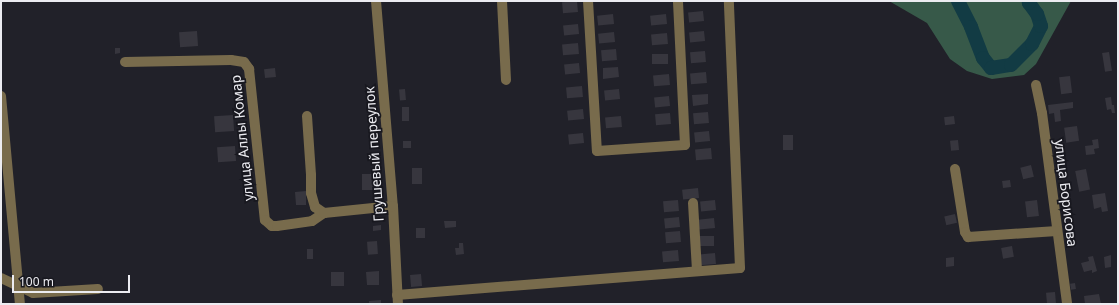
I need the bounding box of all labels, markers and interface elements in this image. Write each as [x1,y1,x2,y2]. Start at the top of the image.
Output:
street label: улица Аллы Комар [227,74,257,202]
street label: Грушевый переулок [361,86,387,222]
street label: улица Борисова [1051,138,1081,248]
scale bar [14,267,132,293]
text: 100 m [19,273,54,290]

